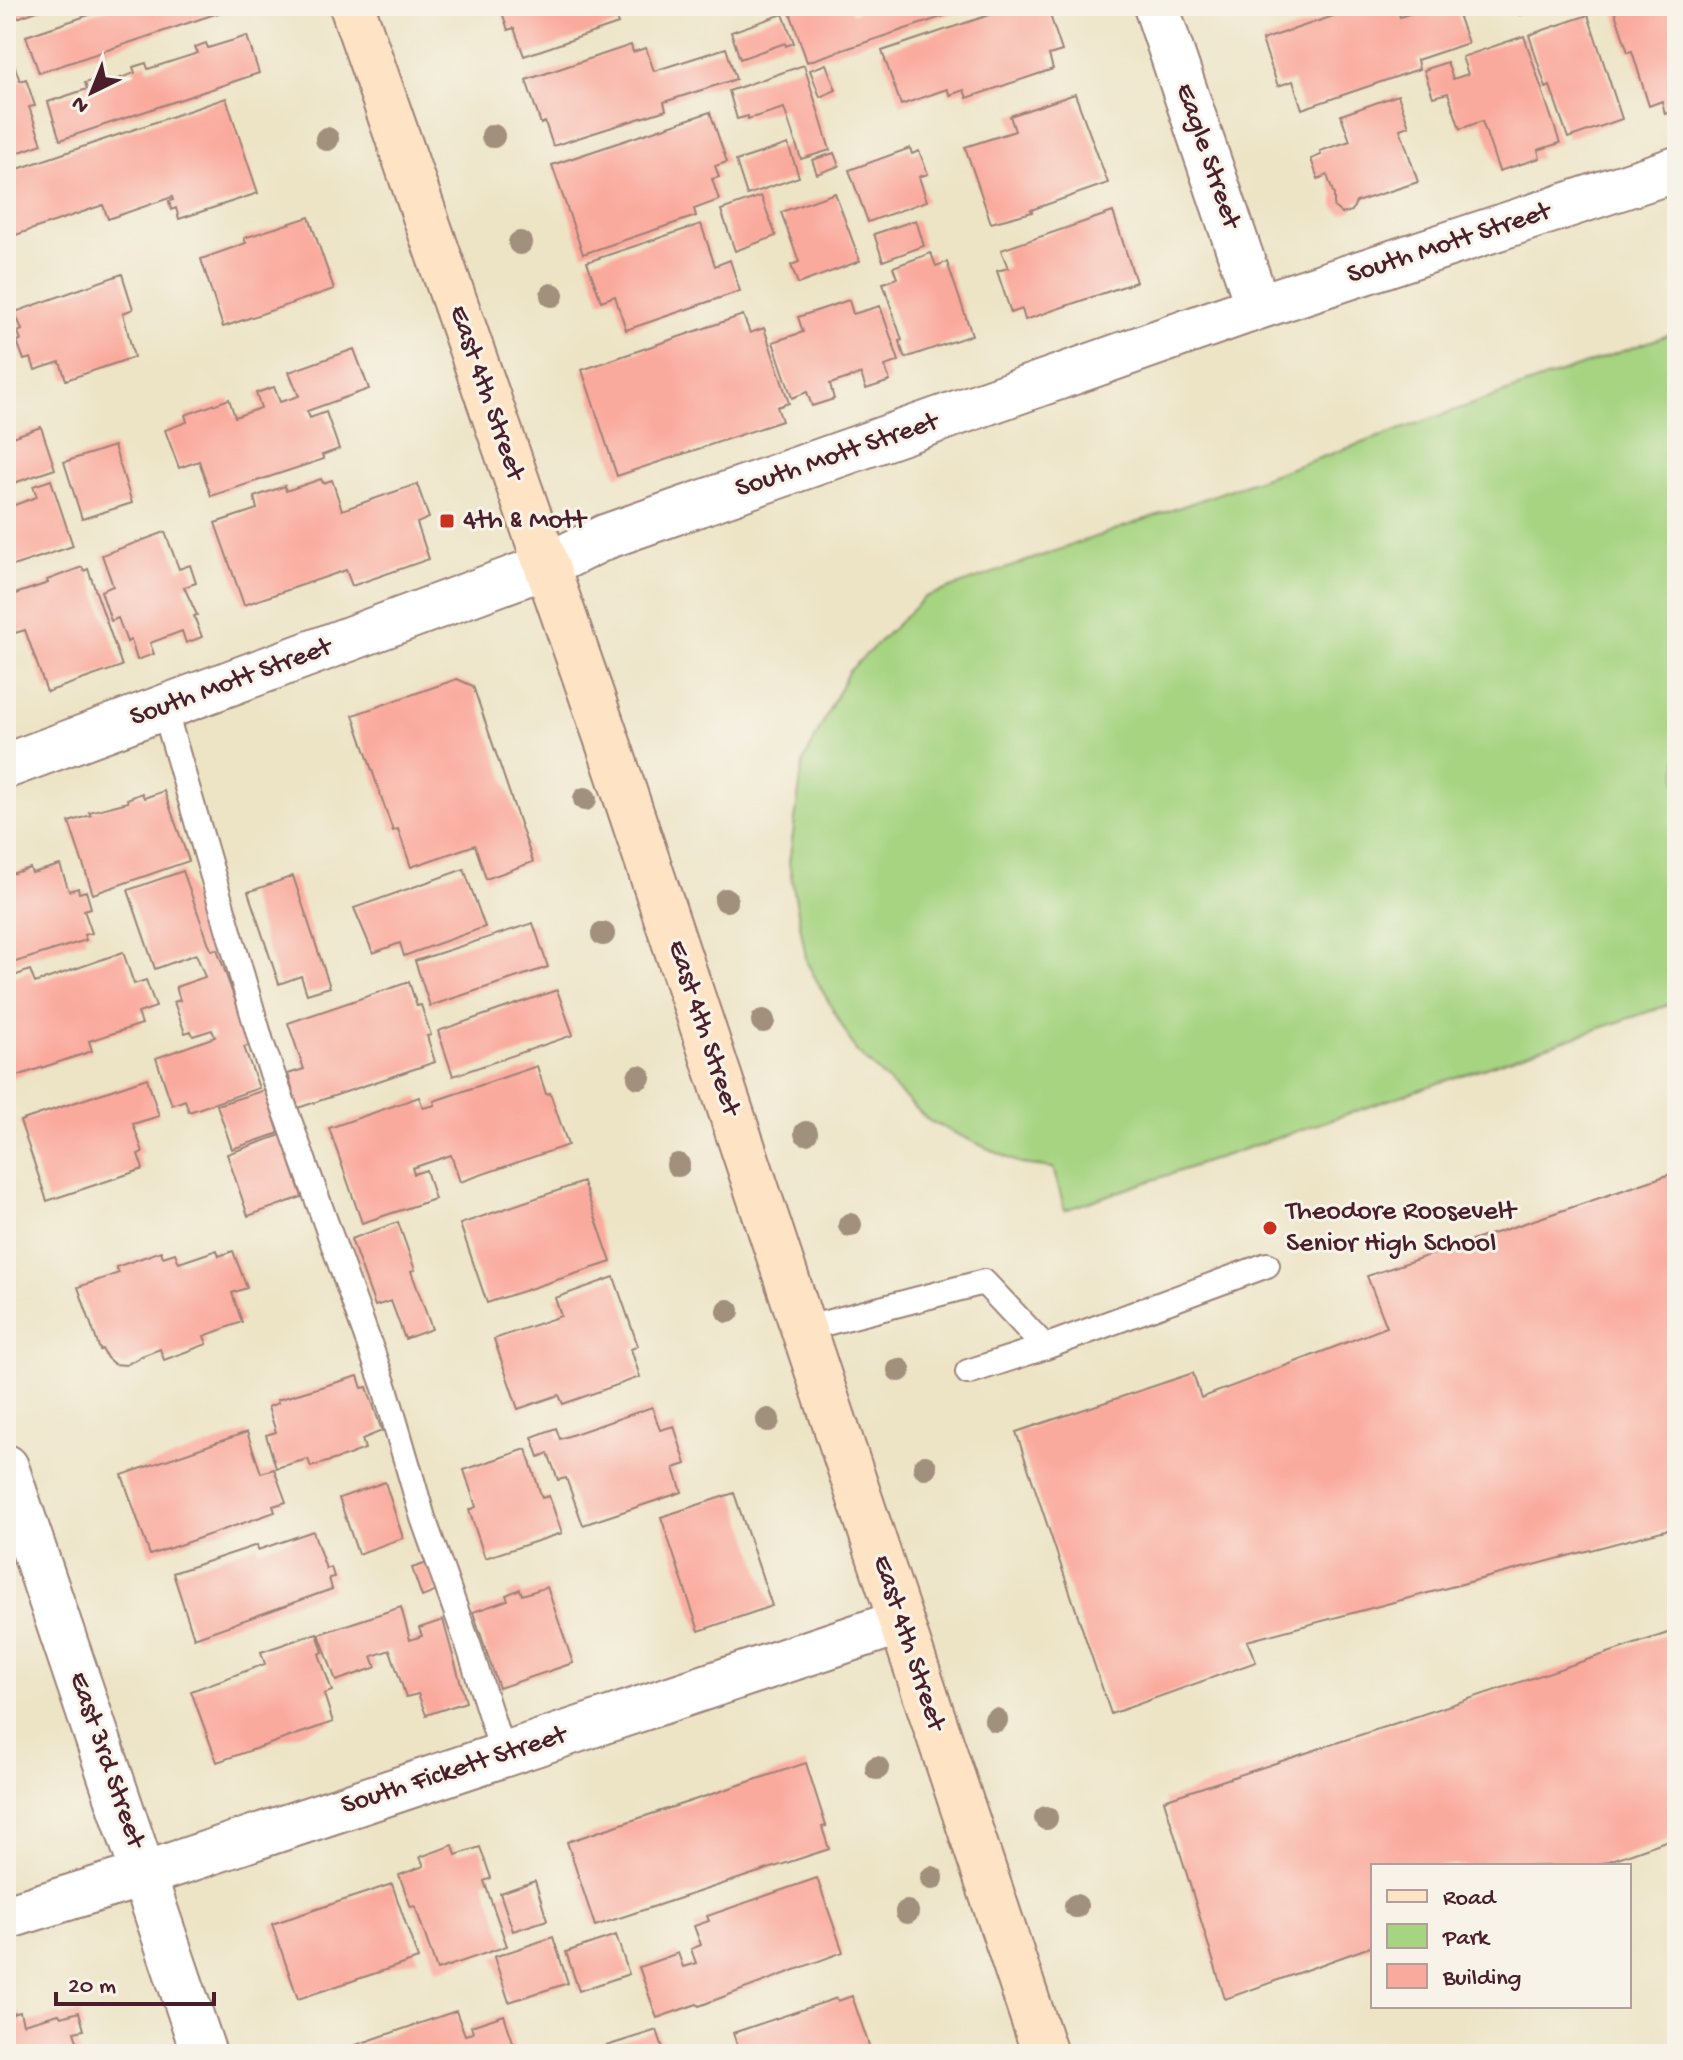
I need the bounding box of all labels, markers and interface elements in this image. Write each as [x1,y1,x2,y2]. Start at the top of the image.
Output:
north arrow [52,52,132,132]
street label: Eagle Street [1167,79,1248,235]
text: N [67,89,95,118]
street label: South Mott Street [1343,195,1557,292]
street label: East 4th Street [441,301,532,487]
street label: South Mott Street [731,405,945,506]
place label: 4th & Mott [463,505,588,538]
marker: 4th & Mott [438,512,456,530]
street label: South Mott Street [126,630,339,735]
street label: East 4th Street [659,936,748,1122]
place label: Theodore Roosevelt Senior High School [1284,1196,1518,1261]
marker: Theodore Roosevelt Senior High School [1261,1219,1279,1237]
street label: East 4th Street [864,1551,953,1737]
street label: East 3rd Street [61,1668,152,1855]
street label: South Fickett Street [337,1718,573,1823]
legend [1371,1864,1631,2008]
text: Road [1443,1885,1497,1914]
text: Park [1442,1925,1491,1954]
scale bar [56,1956,214,2006]
text: Building [1442,1965,1521,1994]
text: 20 m [68,1973,116,2002]

